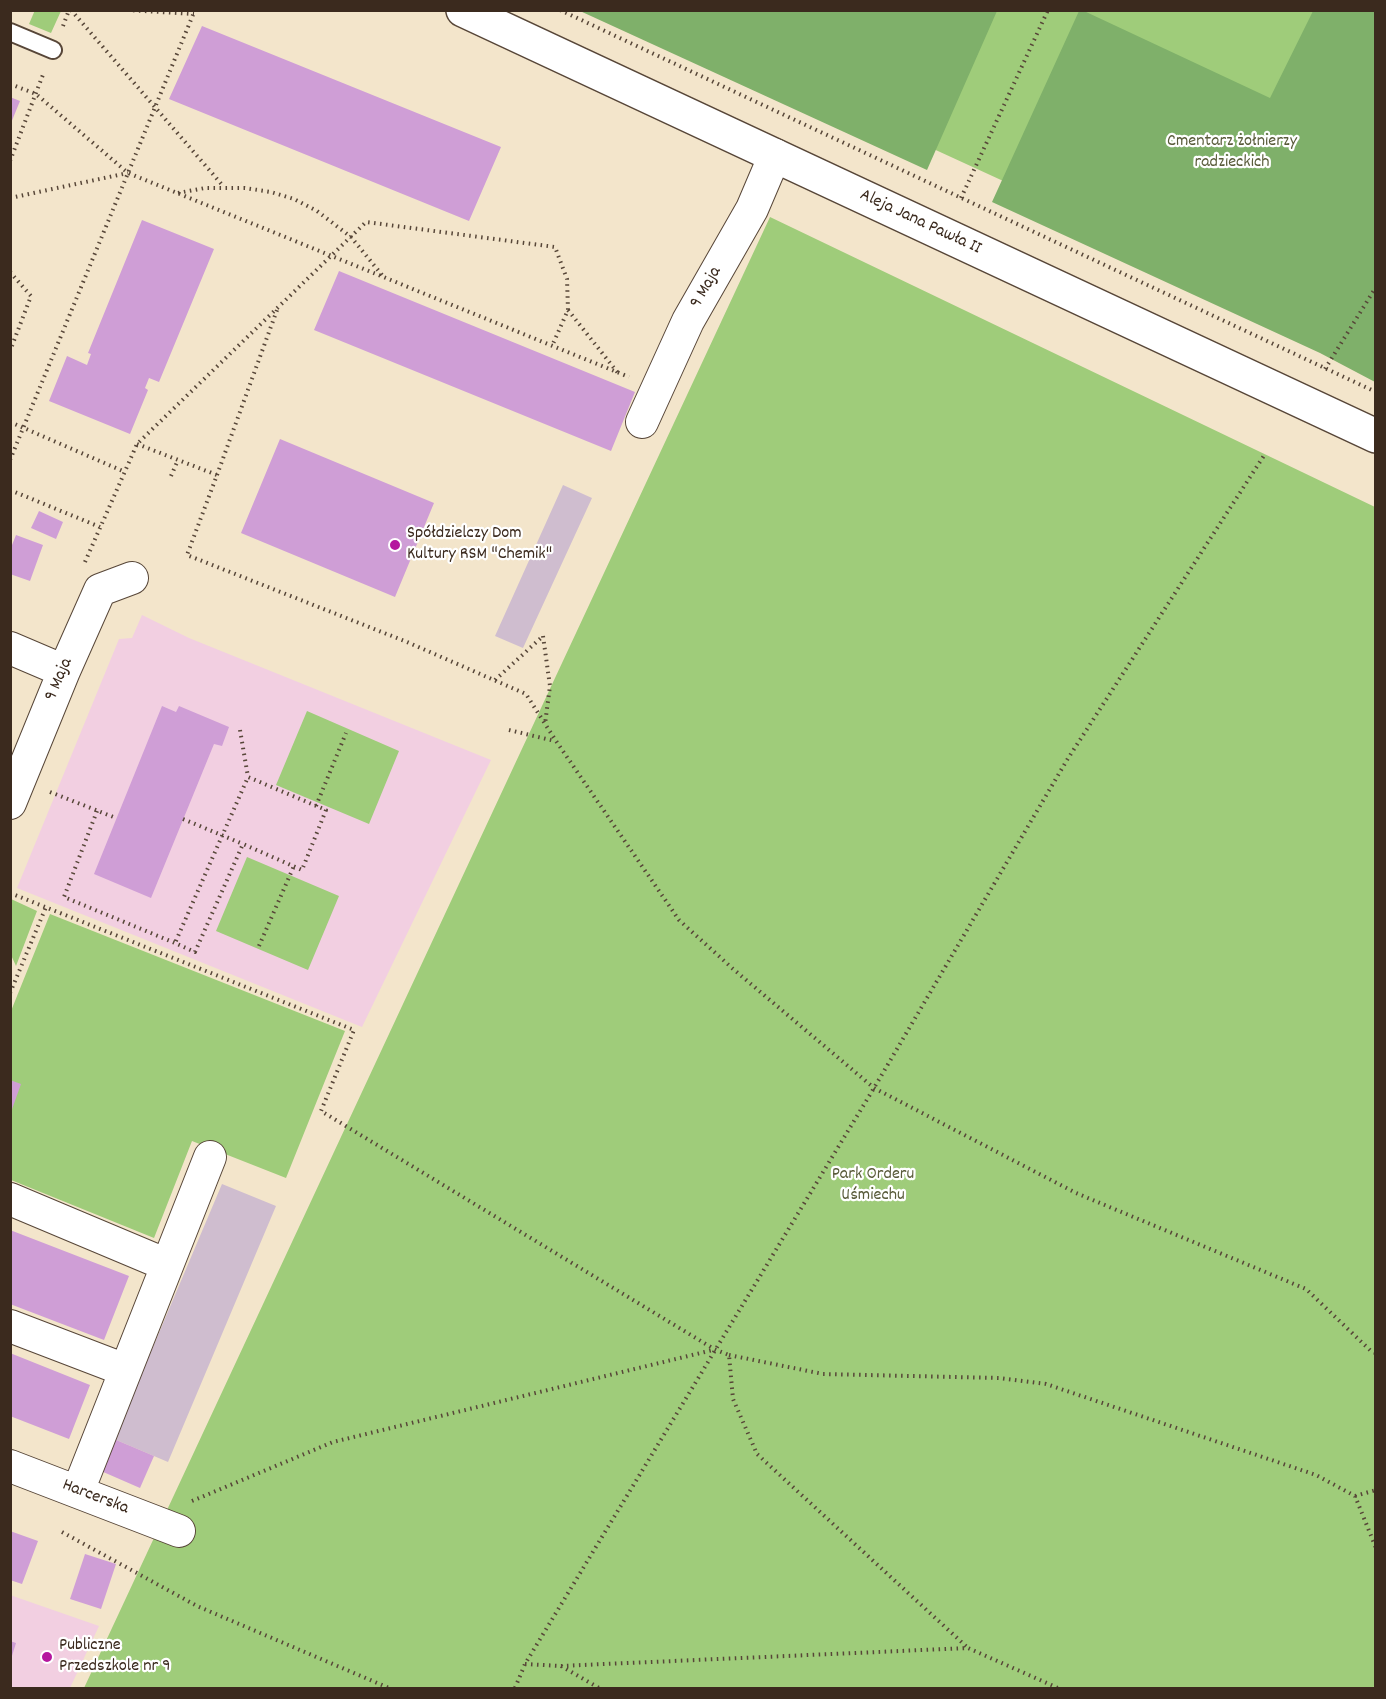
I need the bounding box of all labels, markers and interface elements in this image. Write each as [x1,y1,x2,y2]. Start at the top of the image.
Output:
park label: Cmentarz żołnierzy radzieckich [1167,132,1297,174]
street label: Aleja Jana Pawła II [856,185,984,261]
street label: 9 Maja [687,263,727,313]
place label: Spółdzielczy Dom Kultury RSM "Chemik" [407,524,552,566]
marker: Spółdzielczy Dom Kultury RSM "Chemik" [388,538,402,552]
street label: 9 Maja [41,655,79,705]
park label: Park Orderu Uśmiechu [832,1165,914,1208]
street label: Harcerska [59,1475,131,1521]
place label: Publiczne Przedszkole nr 9 [59,1636,171,1678]
marker: Publiczne Przedszkole nr 9 [40,1650,54,1664]

